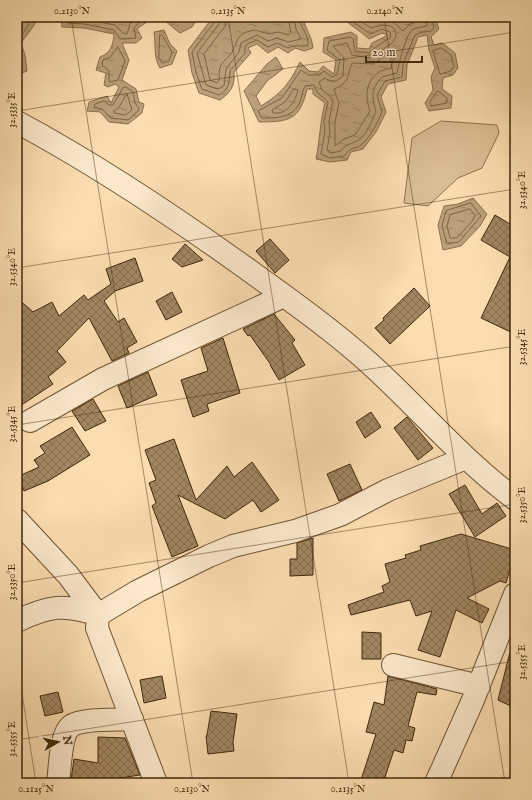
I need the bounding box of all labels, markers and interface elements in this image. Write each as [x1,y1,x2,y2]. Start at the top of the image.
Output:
text: 0.2130°N [54,5,90,18]
text: 0.2135°N [211,5,246,18]
text: 0.2140°N [366,5,404,18]
scale bar [366,38,422,64]
text: 20 m [372,45,395,60]
text: 32.5335°E [6,92,19,128]
text: 32.5340°E [516,171,529,209]
text: 32.5340°E [6,248,19,286]
text: 32.5345°E [516,329,529,365]
text: 32.5345°E [6,406,19,442]
text: 32.5350°E [516,487,529,523]
text: 32.5350°E [6,564,19,600]
text: 32.5355°E [516,644,529,680]
text: 32.5355°E [6,721,19,757]
north arrow [38,722,78,762]
text: N [59,734,75,747]
text: 0.2125°N [18,783,54,796]
text: 0.2130°N [174,783,210,796]
text: 0.2135°N [331,783,366,796]

